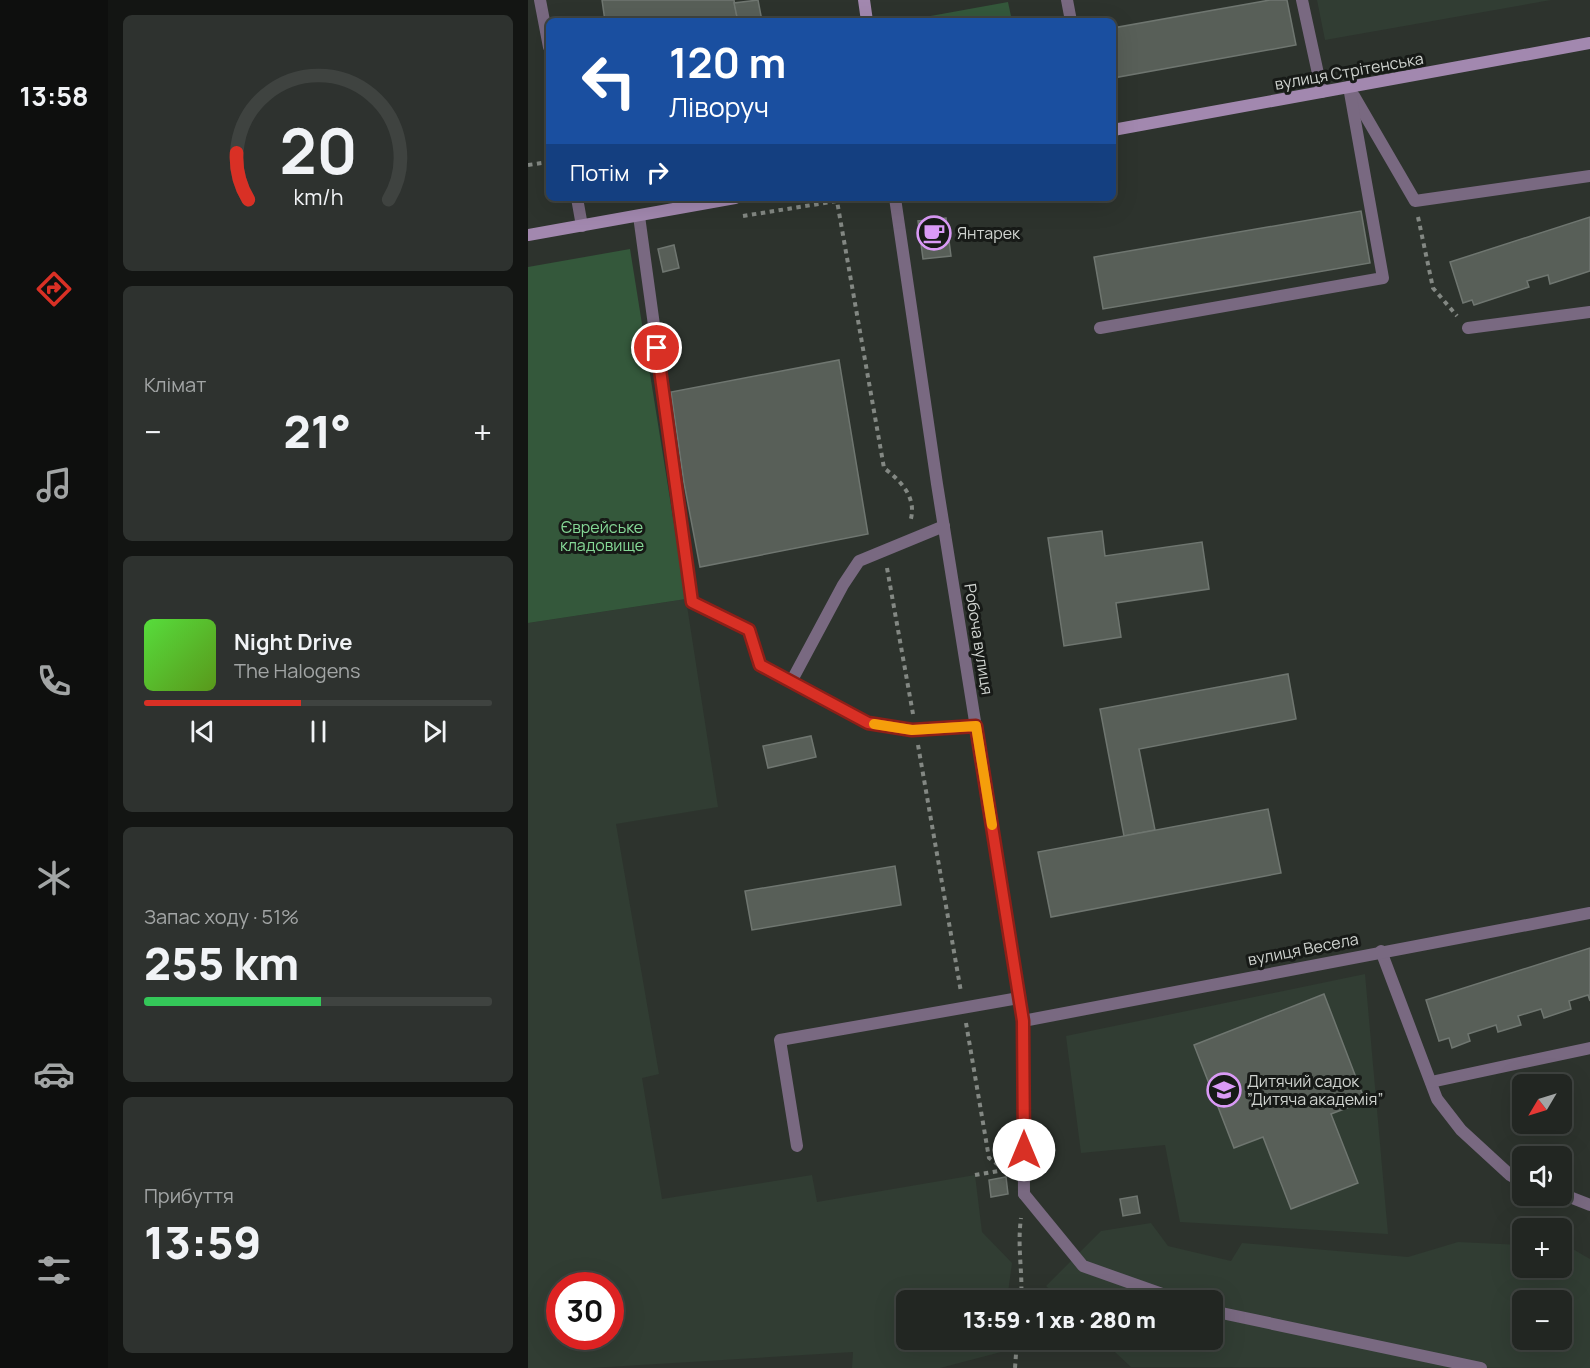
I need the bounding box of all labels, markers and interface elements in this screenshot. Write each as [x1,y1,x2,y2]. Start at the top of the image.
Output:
text: 120 m [669,33,786,91]
icon: left [570,42,648,120]
street label: вулиця Стрітенська [1273,47,1425,95]
text: 13:58 [19,77,89,114]
text: Ліворуч [669,88,769,125]
text: 20 [279,107,357,193]
icon: right [641,156,674,189]
text: Потім [570,158,629,188]
text: km/h [293,182,343,211]
cafe icon: Янтарек [916,215,952,251]
place label: Янтарек [957,222,1021,244]
icon: directions [33,268,75,310]
pin [631,322,682,373]
icon: arrive [640,331,673,364]
text: Клімат [144,371,206,398]
text: 21° [283,400,351,462]
text: − [144,409,162,454]
text: + [473,409,492,454]
icon: music [33,464,75,506]
park label: Єврейське кладовище [560,516,644,556]
street label: Робоча вулиця [959,582,999,696]
text: Night Drive [234,627,353,657]
text: The Halogens [234,657,360,684]
icon: phone [33,660,75,702]
icon: previous [186,715,219,748]
icon: pause [302,715,335,748]
icon: next [418,715,451,748]
icon: climate [33,857,75,899]
text: Запас ходу · 51% [144,903,299,930]
street label: вулиця Весела [1246,927,1360,971]
text: 255 km [144,932,299,994]
icon: car [33,1053,75,1095]
place label: Дитячий садок ”Дитяча академія” [1247,1070,1383,1110]
school or university icon: Дитячий садок ”Дитяча академія” [1206,1072,1242,1108]
north arrow [1512,1074,1572,1134]
map controls [1512,1074,1572,1350]
position arrow [992,1118,1056,1182]
button: sound [1512,1146,1572,1206]
text: Прибуття [144,1182,234,1209]
text: 13:59 [144,1211,262,1273]
button: + [1512,1218,1572,1278]
icon: filters [33,1249,75,1291]
speed limit sign: 30 [546,1272,624,1350]
button: − [1512,1290,1572,1350]
text: 13:59 · 1 хв · 280 m [963,1305,1156,1335]

